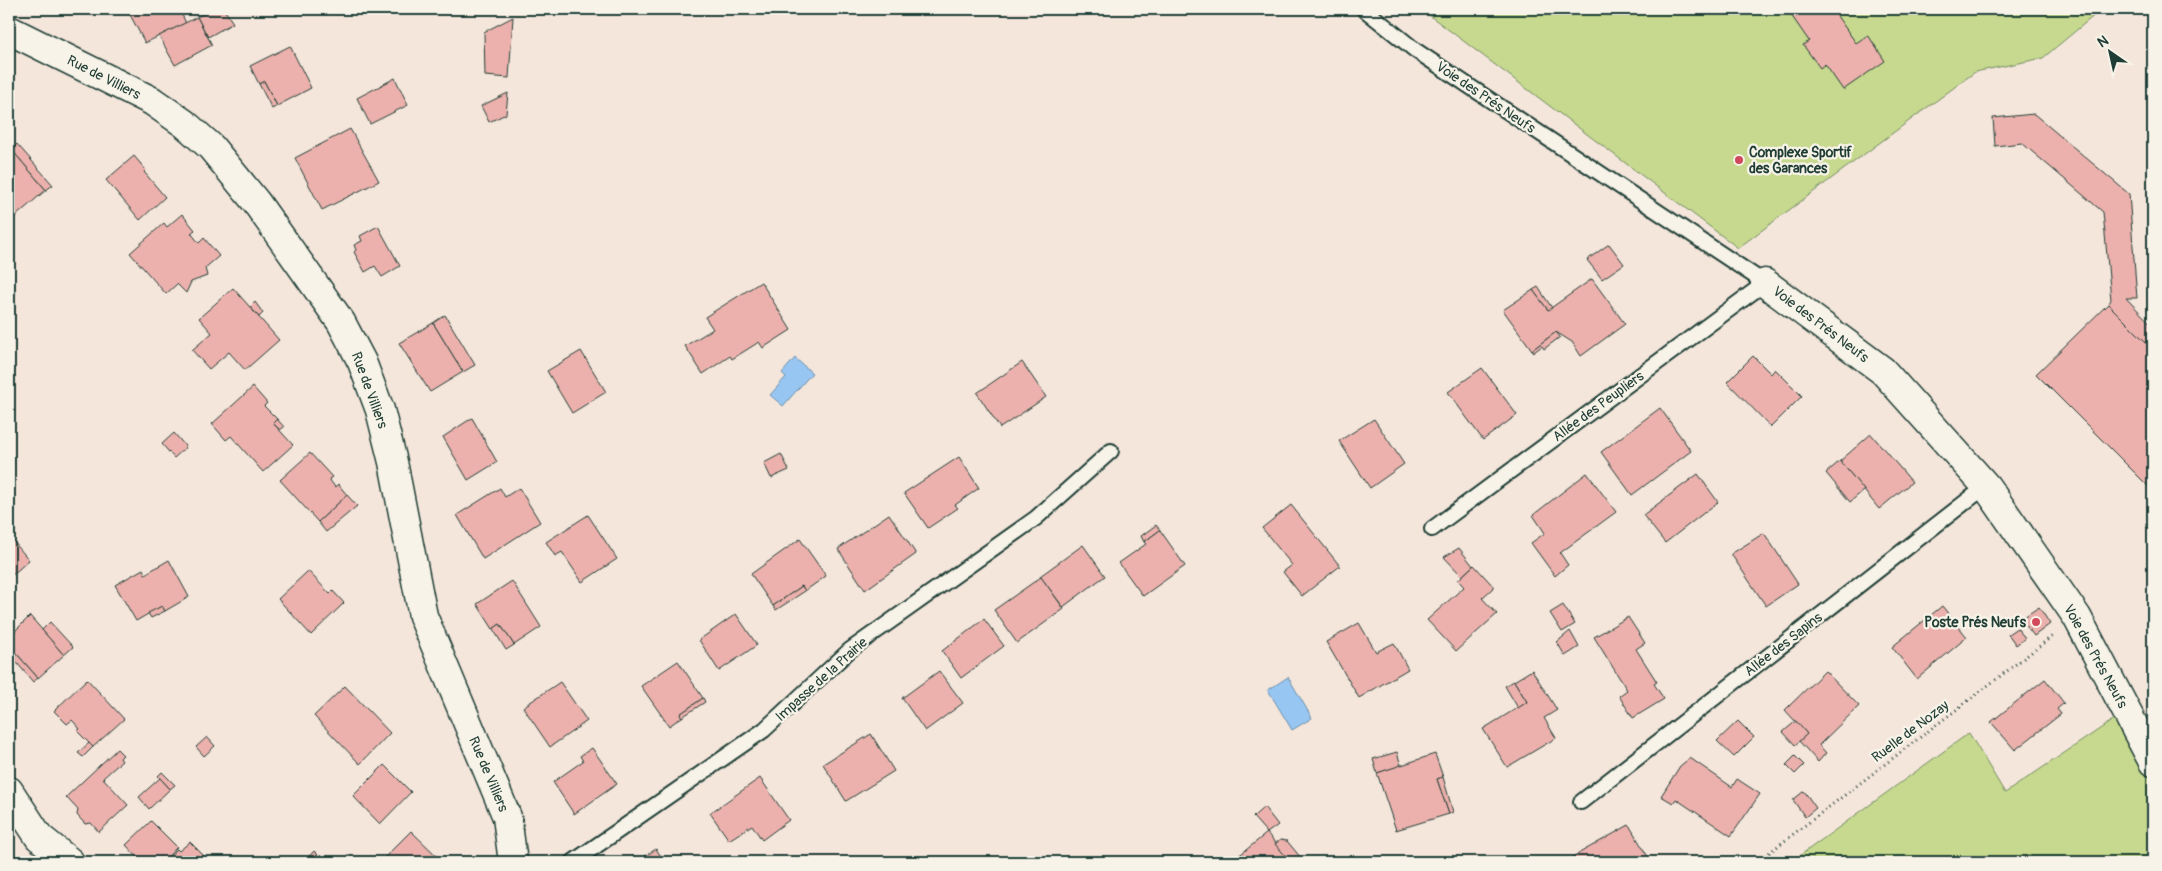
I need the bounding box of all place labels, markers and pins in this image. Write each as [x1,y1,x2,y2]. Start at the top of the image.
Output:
place label: Complexe Sportif des Garances [1749,144,1852,177]
marker: Complexe Sportif des Garances [1733,154,1745,166]
place label: Poste Prés Neufs [1924,614,2027,631]
marker: Poste Prés Neufs [2030,616,2042,628]

